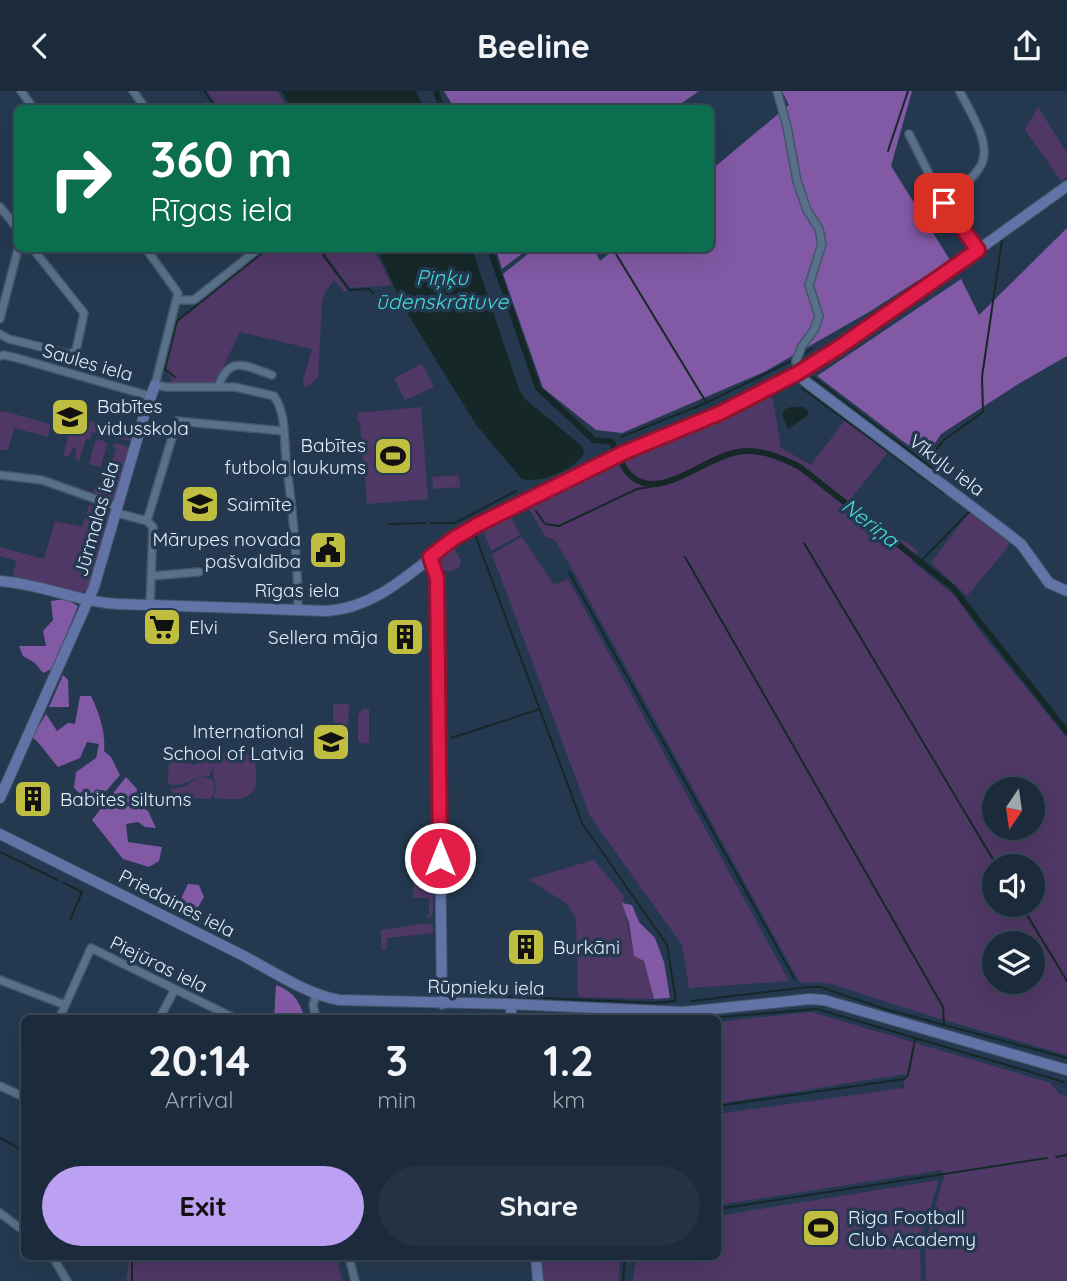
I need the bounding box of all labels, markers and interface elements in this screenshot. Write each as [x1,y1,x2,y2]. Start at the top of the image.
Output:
text: Beeline [477,26,590,66]
icon: back [21,27,59,65]
icon: share [1008,27,1046,65]
text: 360 m [150,128,292,189]
icon: right [35,133,126,224]
pin [914,173,974,233]
icon: arrive [925,184,963,222]
text: Rīgas iela [150,189,293,229]
water label: Piņķu ūdenskrātuve [376,264,509,314]
street label: Saules iela [40,338,136,386]
place label: Babītes vidusskola [97,394,189,440]
school or university icon: Babītes vidusskola [49,396,91,438]
street label: Vīkuļu iela [904,429,990,501]
place label: Babītes futbola laukums [224,433,366,479]
sports icon: Babītes futbola laukums [372,435,414,477]
street label: Jūrmalas iela [68,459,124,579]
school or university icon: Saimīte [179,483,221,525]
place label: Saimīte [227,492,292,516]
water label: Neriņa [837,492,905,553]
place label: Mārupes novada pašvaldība [152,527,301,573]
public building icon: Mārupes novada pašvaldība [307,529,349,571]
street label: Rīgas iela [255,578,339,602]
supermarket icon: Elvi [141,606,183,648]
place label: Elvi [189,615,218,639]
building icon: Sellera māja [384,616,426,658]
place label: Sellera māja [268,625,378,649]
place label: International School of Latvia [163,719,304,765]
school or university icon: International School of Latvia [310,721,352,763]
north arrow [982,777,1045,840]
map controls [982,777,1045,994]
building icon: Babites siltums [12,778,54,820]
place label: Babites siltums [60,787,192,811]
position arrow [403,821,477,895]
button: sound [982,854,1045,917]
street label: Priedaines iela [115,863,239,943]
building icon: Burkāni [505,926,547,968]
street label: Piejūras iela [106,930,212,998]
button: layers [982,931,1045,994]
place label: Burkāni [553,935,620,959]
street label: Rūpnieku iela [427,974,545,1000]
text: 20:14 [148,1034,250,1087]
text: 3 [385,1034,408,1087]
text: 1.2 [543,1034,594,1087]
text: Arrival [165,1085,234,1114]
text: min [377,1085,416,1114]
text: km [552,1085,585,1114]
button: Exit [42,1166,364,1246]
button: Share [378,1166,700,1246]
place label: Riga Football Club Academy [848,1205,976,1251]
sports icon: Riga Football Club Academy [800,1207,842,1249]

